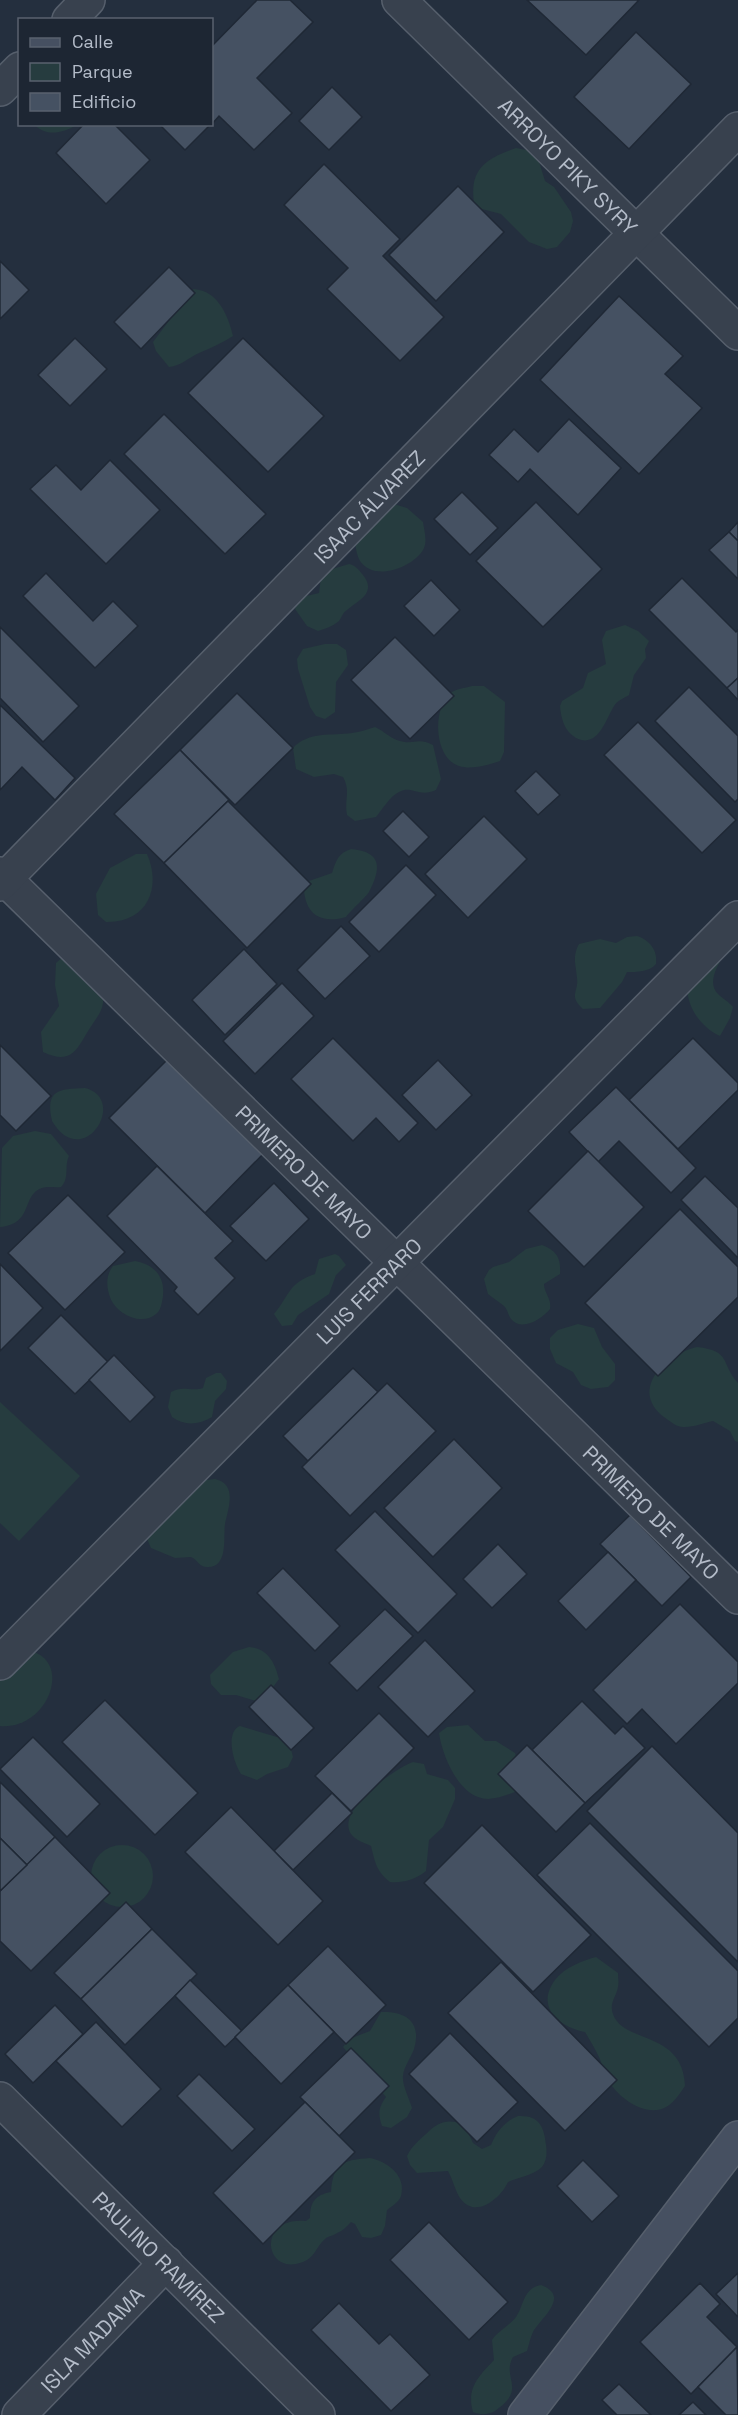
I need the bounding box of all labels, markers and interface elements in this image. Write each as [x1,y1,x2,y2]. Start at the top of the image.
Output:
legend [18,18,213,126]
text: Calle [72,30,113,53]
text: Parque [72,60,133,83]
text: Edificio [72,90,136,113]
street label: ARROYO PIKY SYRY [493,92,643,240]
street label: ISAAC ÁLVAREZ [308,444,431,569]
street label: PRIMERO DE MAYO [230,1099,378,1245]
street label: LUIS FERRARO [310,1232,427,1350]
street label: PRIMERO DE MAYO [577,1439,726,1585]
street label: PAULINO RAMÍREZ [87,2185,231,2328]
street label: ISLA MADAMA [34,2281,150,2398]

